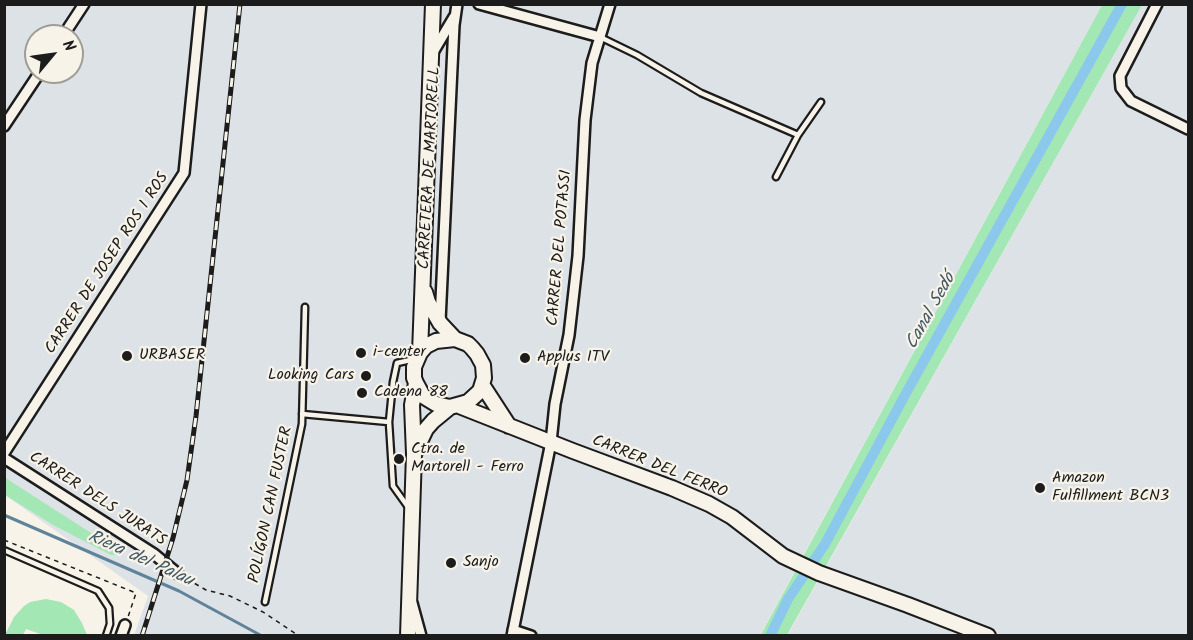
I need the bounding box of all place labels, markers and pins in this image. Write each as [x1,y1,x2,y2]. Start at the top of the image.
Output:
place label: i-center [373,343,426,363]
place label: URBASER [139,346,205,366]
marker: i-center [354,346,368,360]
place label: Applus ITV [537,348,609,368]
marker: URBASER [120,349,134,363]
marker: Applus ITV [518,351,532,365]
place label: Looking Cars [268,366,354,386]
marker: Looking Cars [359,369,373,383]
place label: Cadena 88 [374,383,448,403]
marker: Cadena 88 [355,386,369,400]
place label: Ctra. de Martorell - Ferro [411,440,524,478]
marker: Ctra. de Martorell - Ferro [392,452,406,466]
place label: Amazon Fulfillment BCN3 [1052,469,1169,507]
marker: Amazon Fulfillment BCN3 [1033,481,1047,495]
place label: Sanjo [463,553,499,573]
marker: Sanjo [444,556,458,570]

